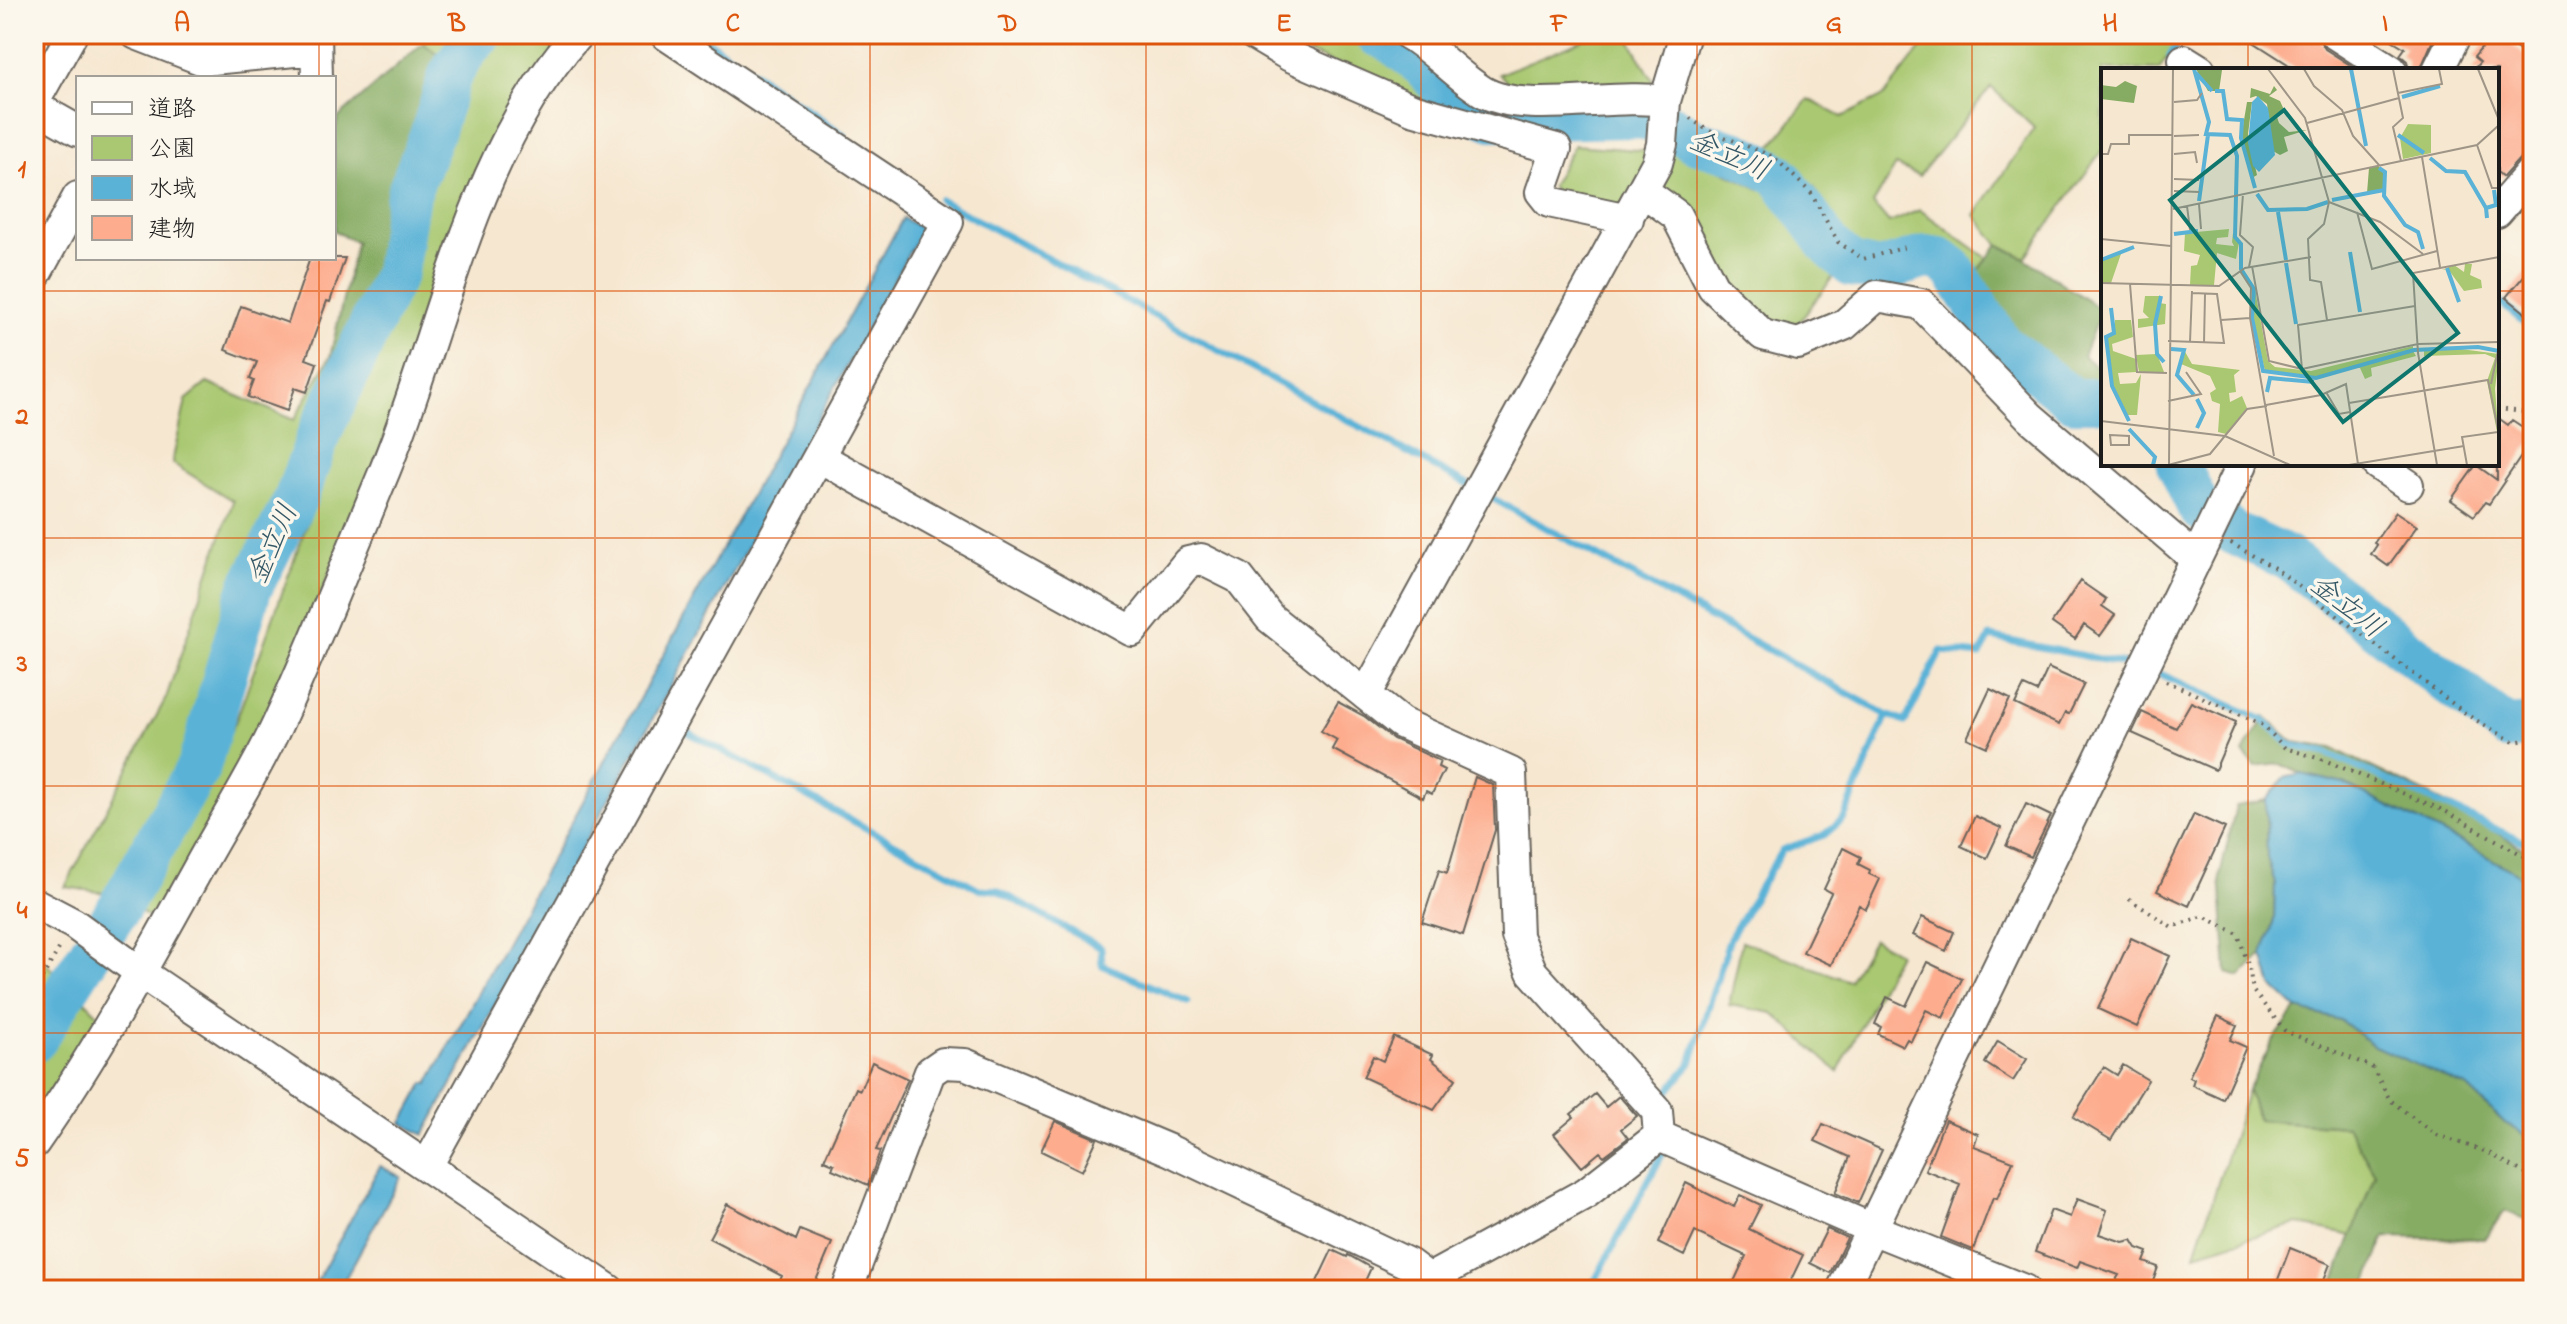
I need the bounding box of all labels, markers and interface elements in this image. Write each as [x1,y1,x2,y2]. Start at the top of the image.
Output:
text: A [174,6,190,44]
text: B [447,6,466,44]
text: C [726,6,740,44]
text: D [997,6,1018,44]
text: E [1276,6,1292,44]
text: F [1549,6,1568,44]
text: G [1826,6,1842,44]
text: H [2102,6,2118,44]
text: I [2382,6,2388,44]
inset map [2101,68,2499,466]
legend [76,76,336,260]
text: 道路 [148,93,196,128]
water label: 金立川 [1682,121,1775,193]
text: 公園 [148,133,196,168]
text: 1 [18,152,27,190]
text: 水域 [148,173,196,208]
text: 建物 [148,213,196,248]
text: 2 [15,399,29,437]
water label: 金立川 [238,498,310,591]
water label: 金立川 [2300,566,2392,650]
text: 3 [16,646,28,684]
text: 4 [17,893,28,931]
text: 5 [15,1141,30,1179]

